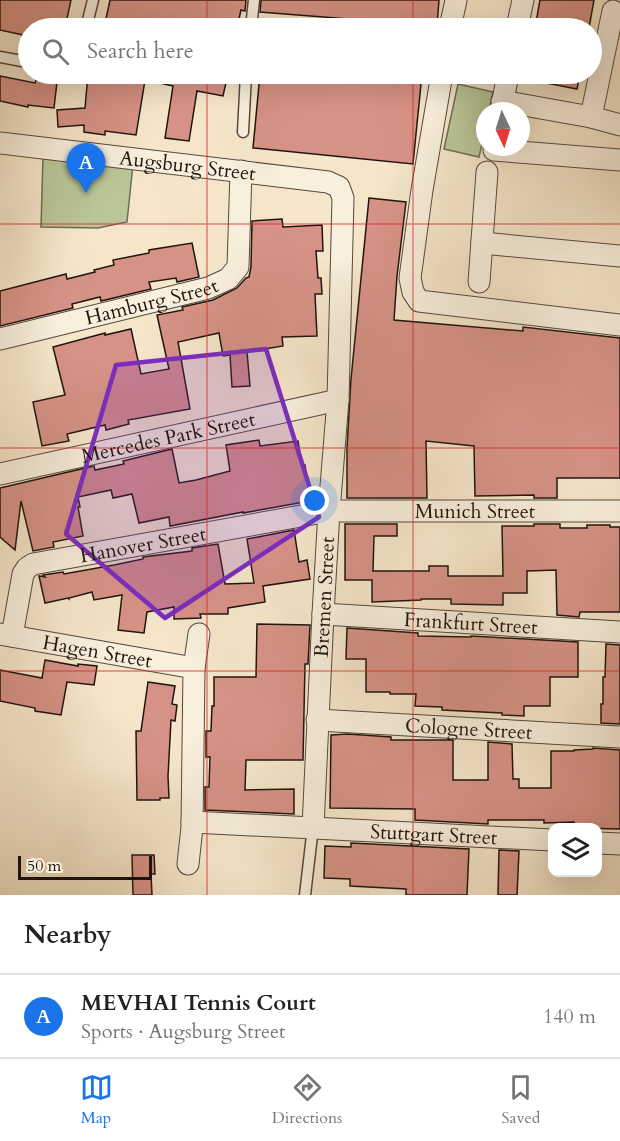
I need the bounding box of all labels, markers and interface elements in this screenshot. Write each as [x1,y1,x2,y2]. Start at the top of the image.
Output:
search box [18,18,602,84]
icon: search [39,35,72,68]
text: Search here [87,36,194,66]
north arrow [476,102,530,156]
pin: A [66,144,106,193]
street label: Augsburg Street [118,144,258,187]
street label: Hamburg Street [82,272,223,332]
street label: Mercedes Park Street [79,405,258,470]
your location [300,486,329,515]
street label: Munich Street [415,498,536,525]
street label: Hanover Street [78,520,209,569]
street label: Bremen Street [308,535,341,658]
street label: Frankfurt Street [403,606,539,641]
street label: Hagen Street [41,629,155,675]
street label: Cologne Street [404,712,534,746]
street label: Stuttgart Street [370,818,498,851]
map controls [548,823,602,877]
button: layers [548,823,602,877]
scale bar [18,853,152,880]
text: 50 m [27,855,61,877]
text: Nearby [24,917,112,952]
text: MEVHAI Tennis Court [81,988,316,1018]
text: A [36,1003,51,1030]
text: 140 m [543,1003,596,1030]
text: Sports · Augsburg Street [81,1018,285,1045]
tab: Map [80,1071,113,1129]
tab: Directions [272,1071,342,1129]
tab: Saved [502,1071,540,1129]

